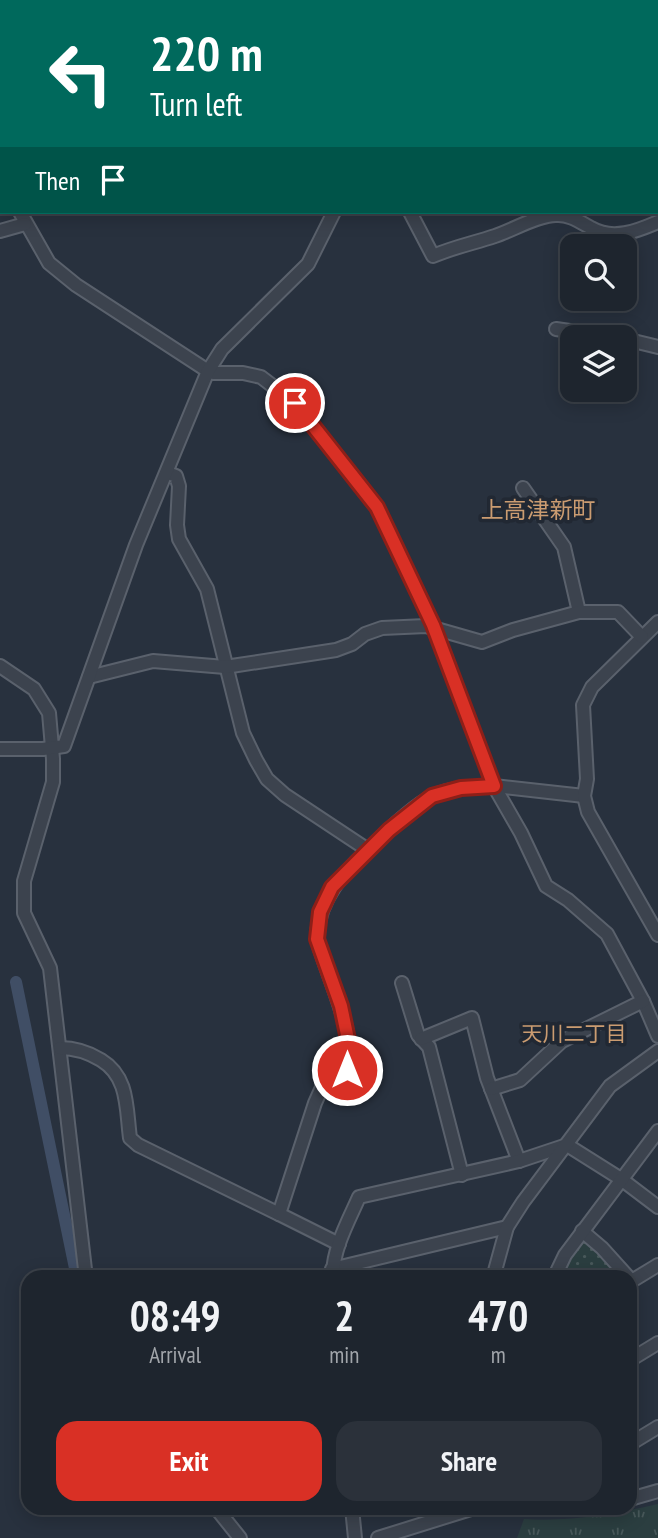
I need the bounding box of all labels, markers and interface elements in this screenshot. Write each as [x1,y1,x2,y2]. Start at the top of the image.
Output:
text: 220 m [150,21,263,85]
icon: left [35,28,126,119]
text: Turn left [150,83,242,125]
icon: arrive [94,161,132,199]
text: Then [35,164,80,197]
map controls [560,234,637,402]
button: search [560,234,637,311]
button: layers [560,325,637,402]
pin [265,373,325,433]
icon: arrive [276,384,314,422]
district label: 上高津新町 [481,495,596,524]
district label: 天川二丁目 [522,1020,627,1047]
position arrow [310,1033,384,1107]
text: 08:49 [130,1288,221,1343]
text: 2 [334,1288,354,1343]
text: 470 [468,1288,528,1343]
text: Arrival [149,1340,201,1369]
text: min [329,1340,359,1369]
text: m [491,1340,506,1369]
button: Exit [56,1421,322,1501]
button: Share [336,1421,602,1501]

